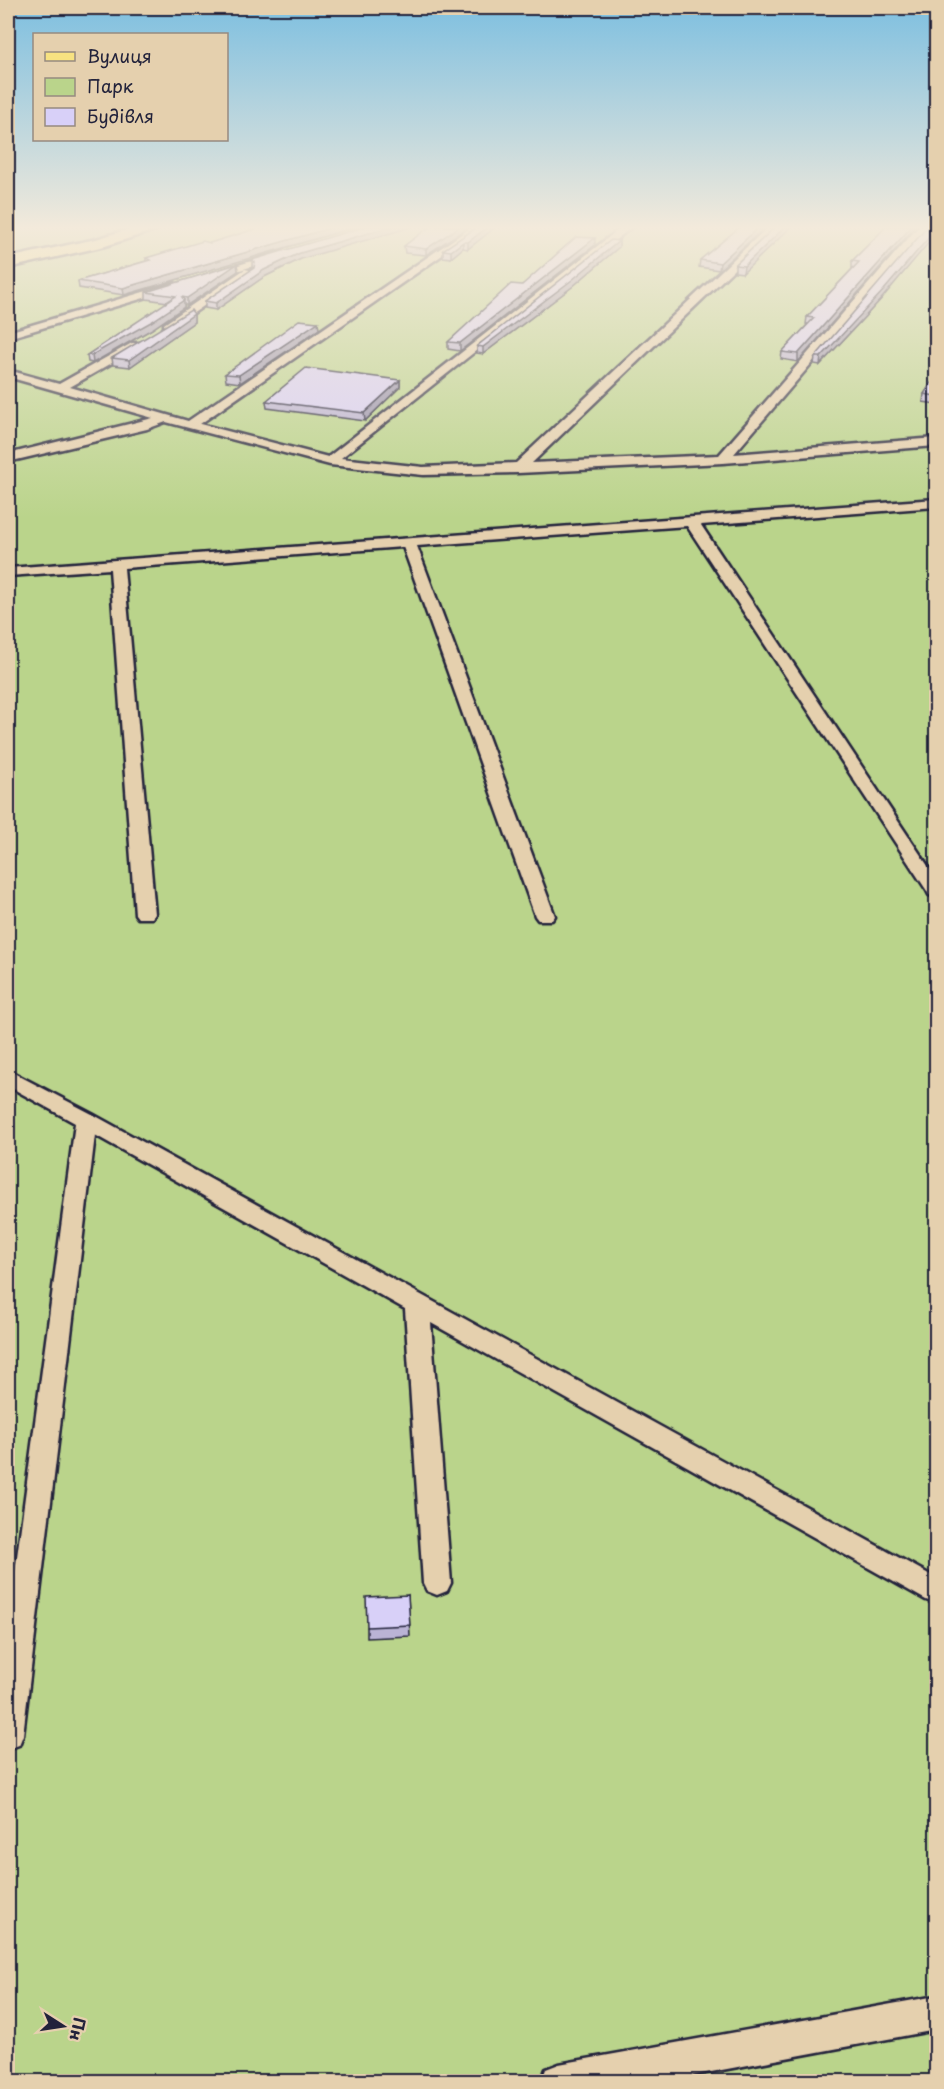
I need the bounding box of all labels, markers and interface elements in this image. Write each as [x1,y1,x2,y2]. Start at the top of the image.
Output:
legend [33,33,228,141]
text: Вулиця [87,42,152,69]
text: Парк [87,72,134,99]
text: Будівля [87,102,154,129]
north arrow [33,1996,93,2056]
text: Пн [65,2015,93,2043]

